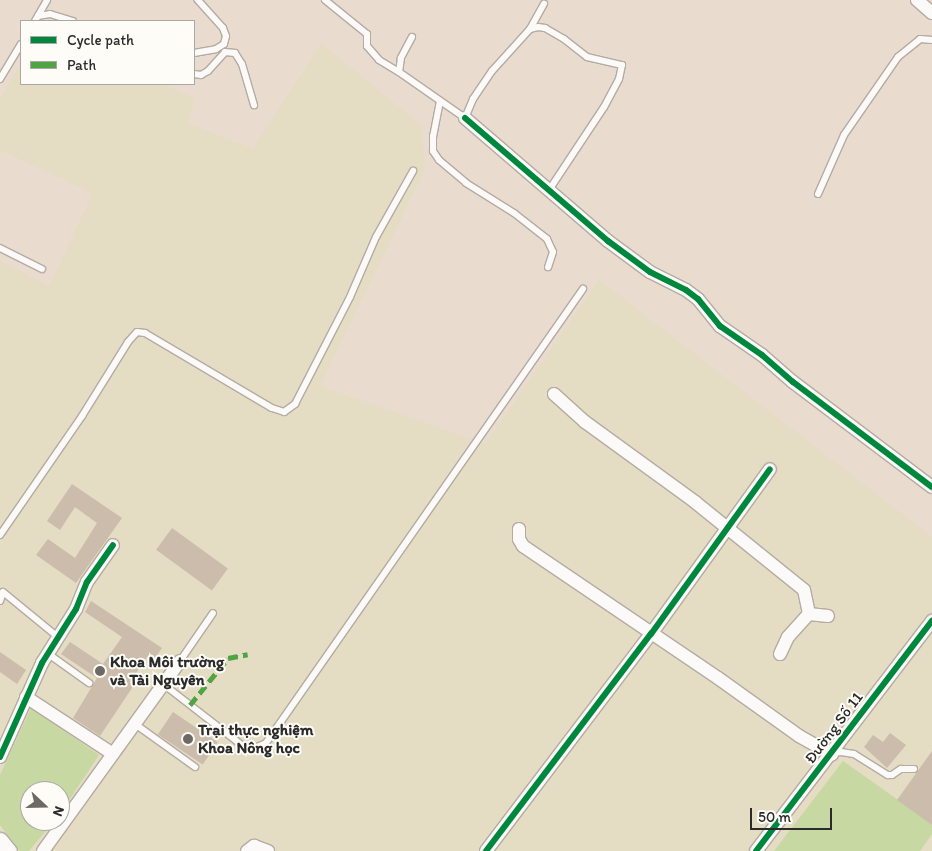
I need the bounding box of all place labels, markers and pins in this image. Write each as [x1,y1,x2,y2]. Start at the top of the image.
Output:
place label: Khoa Môi trường và Tài Nguyên [110,652,224,690]
marker: Khoa Môi trường và Tài Nguyên [94,665,106,677]
place label: Trại thực nghiệm Khoa Nông học [198,720,314,758]
marker: Trại thực nghiệm Khoa Nông học [182,733,194,745]

